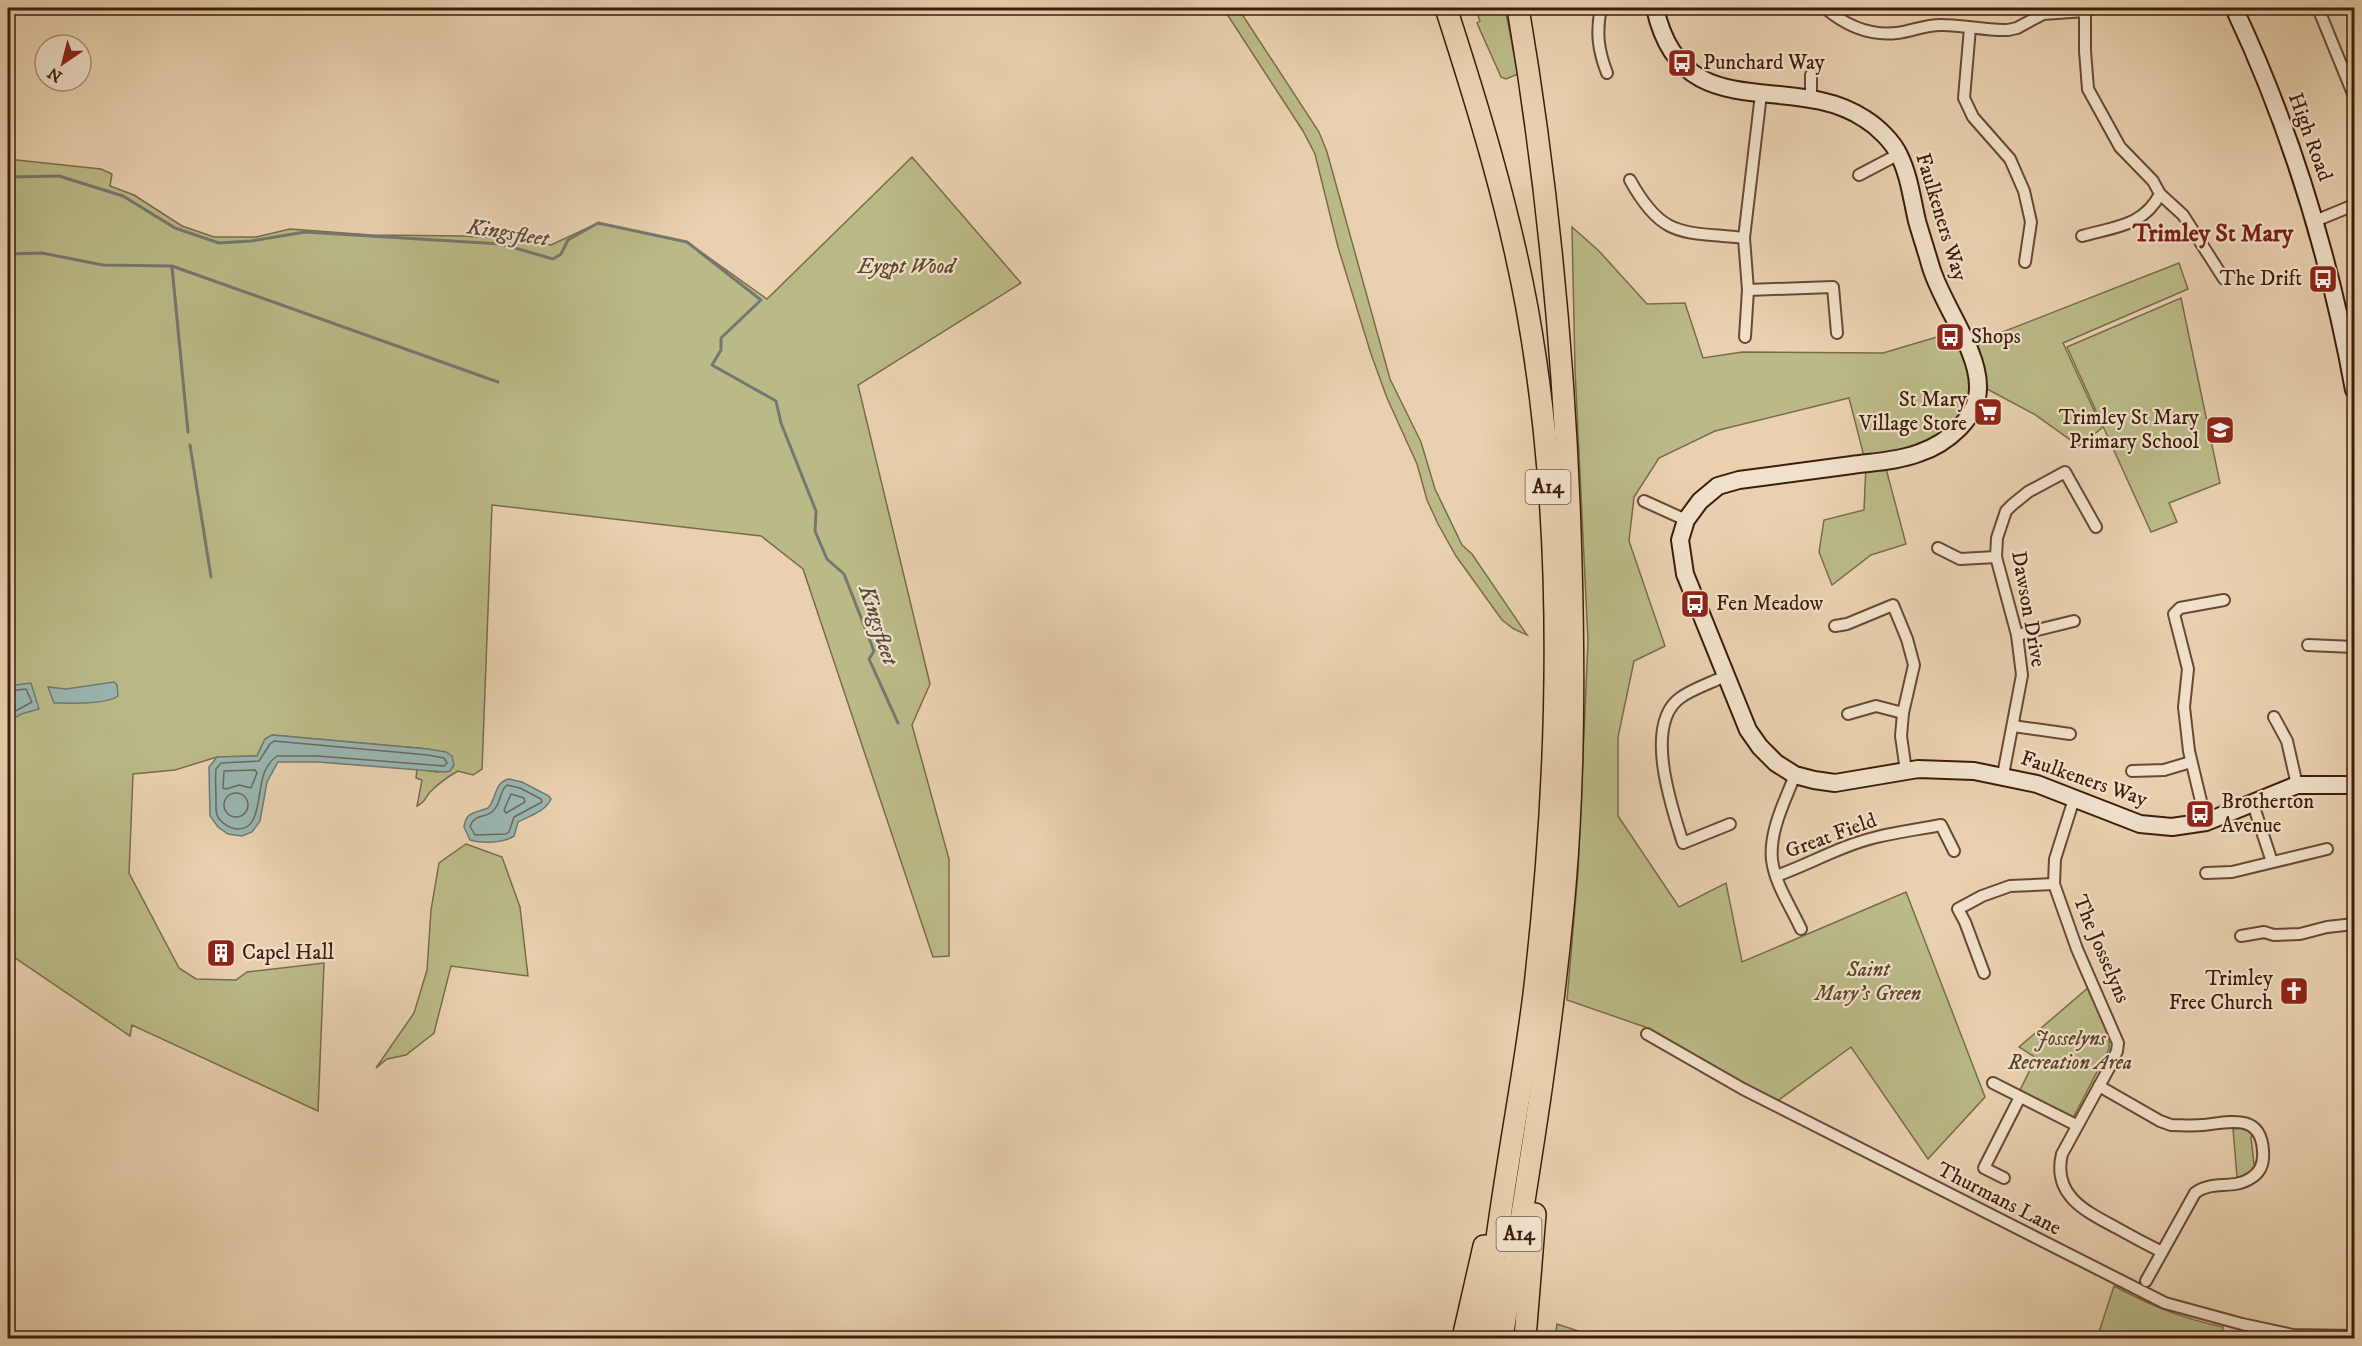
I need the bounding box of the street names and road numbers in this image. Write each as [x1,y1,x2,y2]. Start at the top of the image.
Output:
street label: High Road [2282,89,2338,185]
street label: Faulkeners Way [1909,150,1973,285]
road number: A14 [1526,470,1570,504]
street label: Dawson Drive [2005,549,2051,669]
street label: Faulkeners Way [2017,745,2152,813]
street label: Great Field [1782,807,1881,864]
street label: The Josselyns [2067,891,2135,1007]
street label: Thurmans Lane [1933,1157,2066,1241]
road number: A14 [1496,1217,1541,1251]

